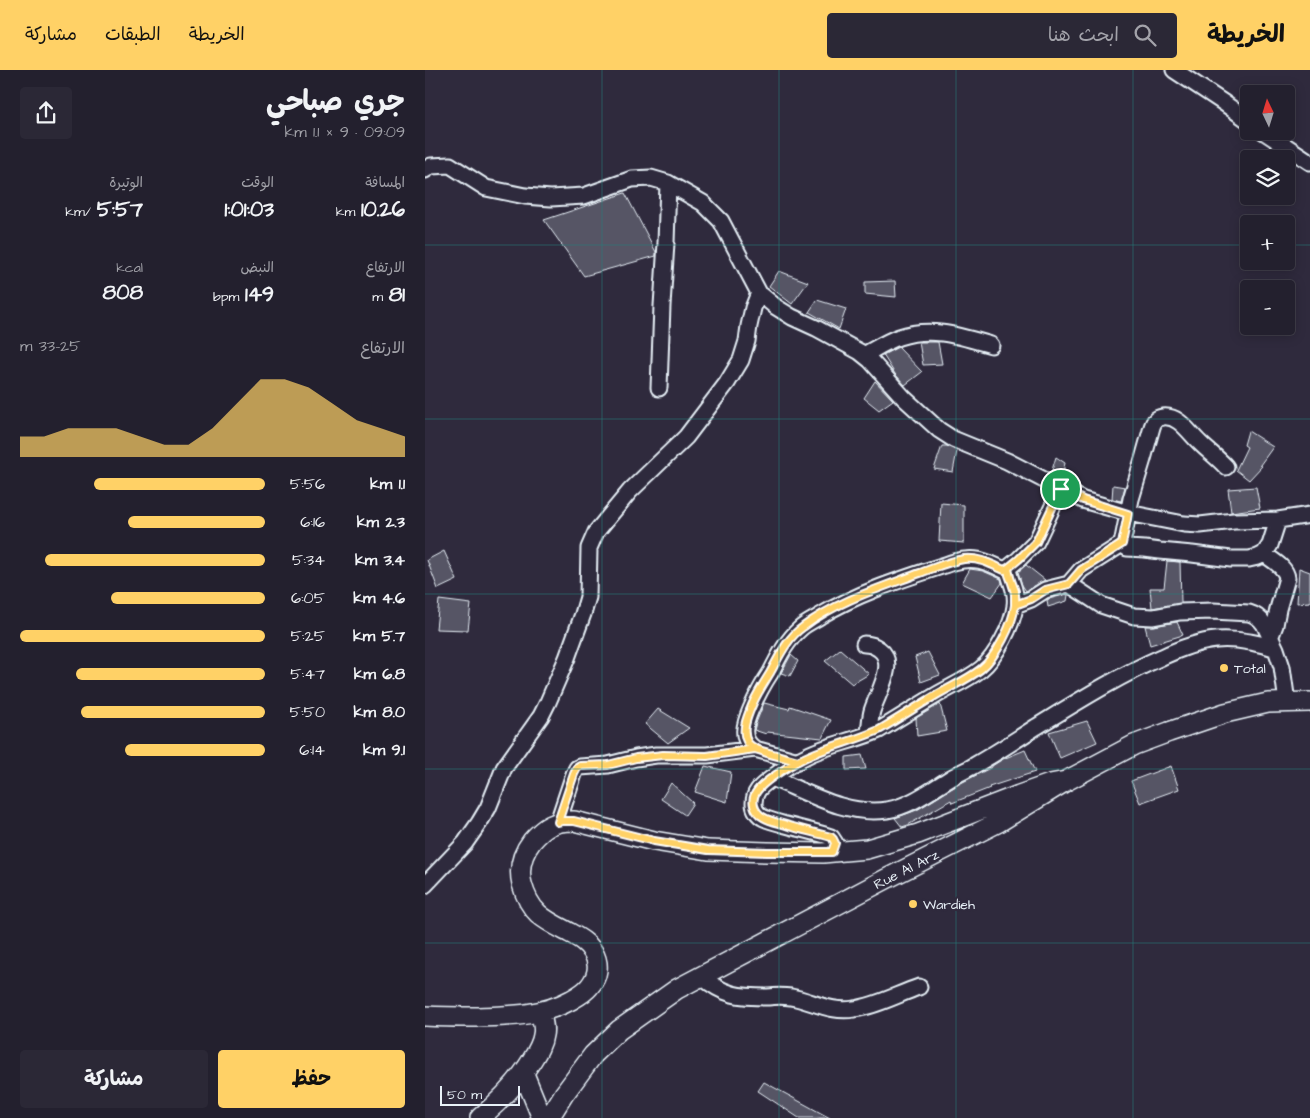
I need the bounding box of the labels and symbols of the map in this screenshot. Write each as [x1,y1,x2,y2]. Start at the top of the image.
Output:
north arrow [1240,85,1295,140]
pin [1040,468,1082,510]
place label: Total [1234,659,1266,679]
marker: Total [1218,662,1230,674]
street label: Rue Al Arz [870,845,943,895]
place label: Wardieh [923,895,975,915]
marker: Wardieh [907,898,919,910]
scale bar [440,1083,520,1106]

